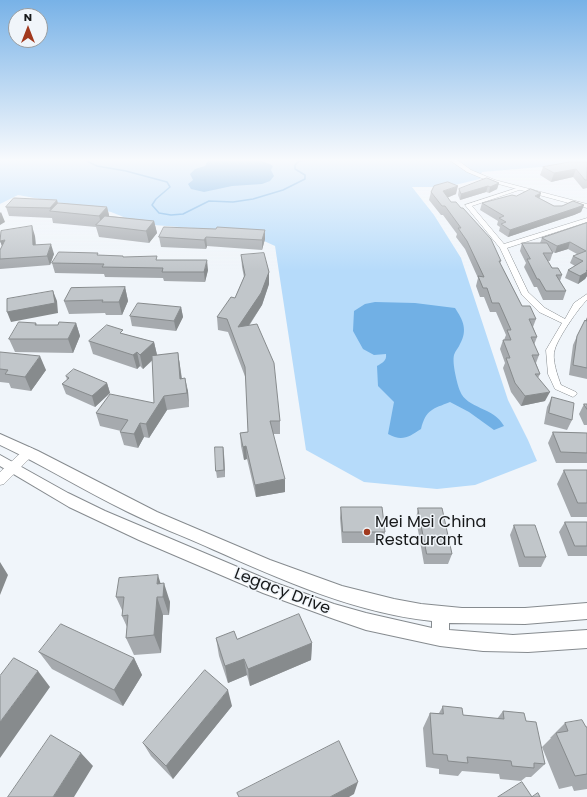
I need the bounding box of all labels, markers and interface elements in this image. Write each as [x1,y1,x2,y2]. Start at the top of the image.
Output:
north arrow [8,8,48,48]
text: N [24,9,32,25]
place label: Mei Mei China Restaurant [375,513,486,551]
marker: Mei Mei China Restaurant [362,527,372,537]
street label: Legacy Drive [231,565,333,619]

